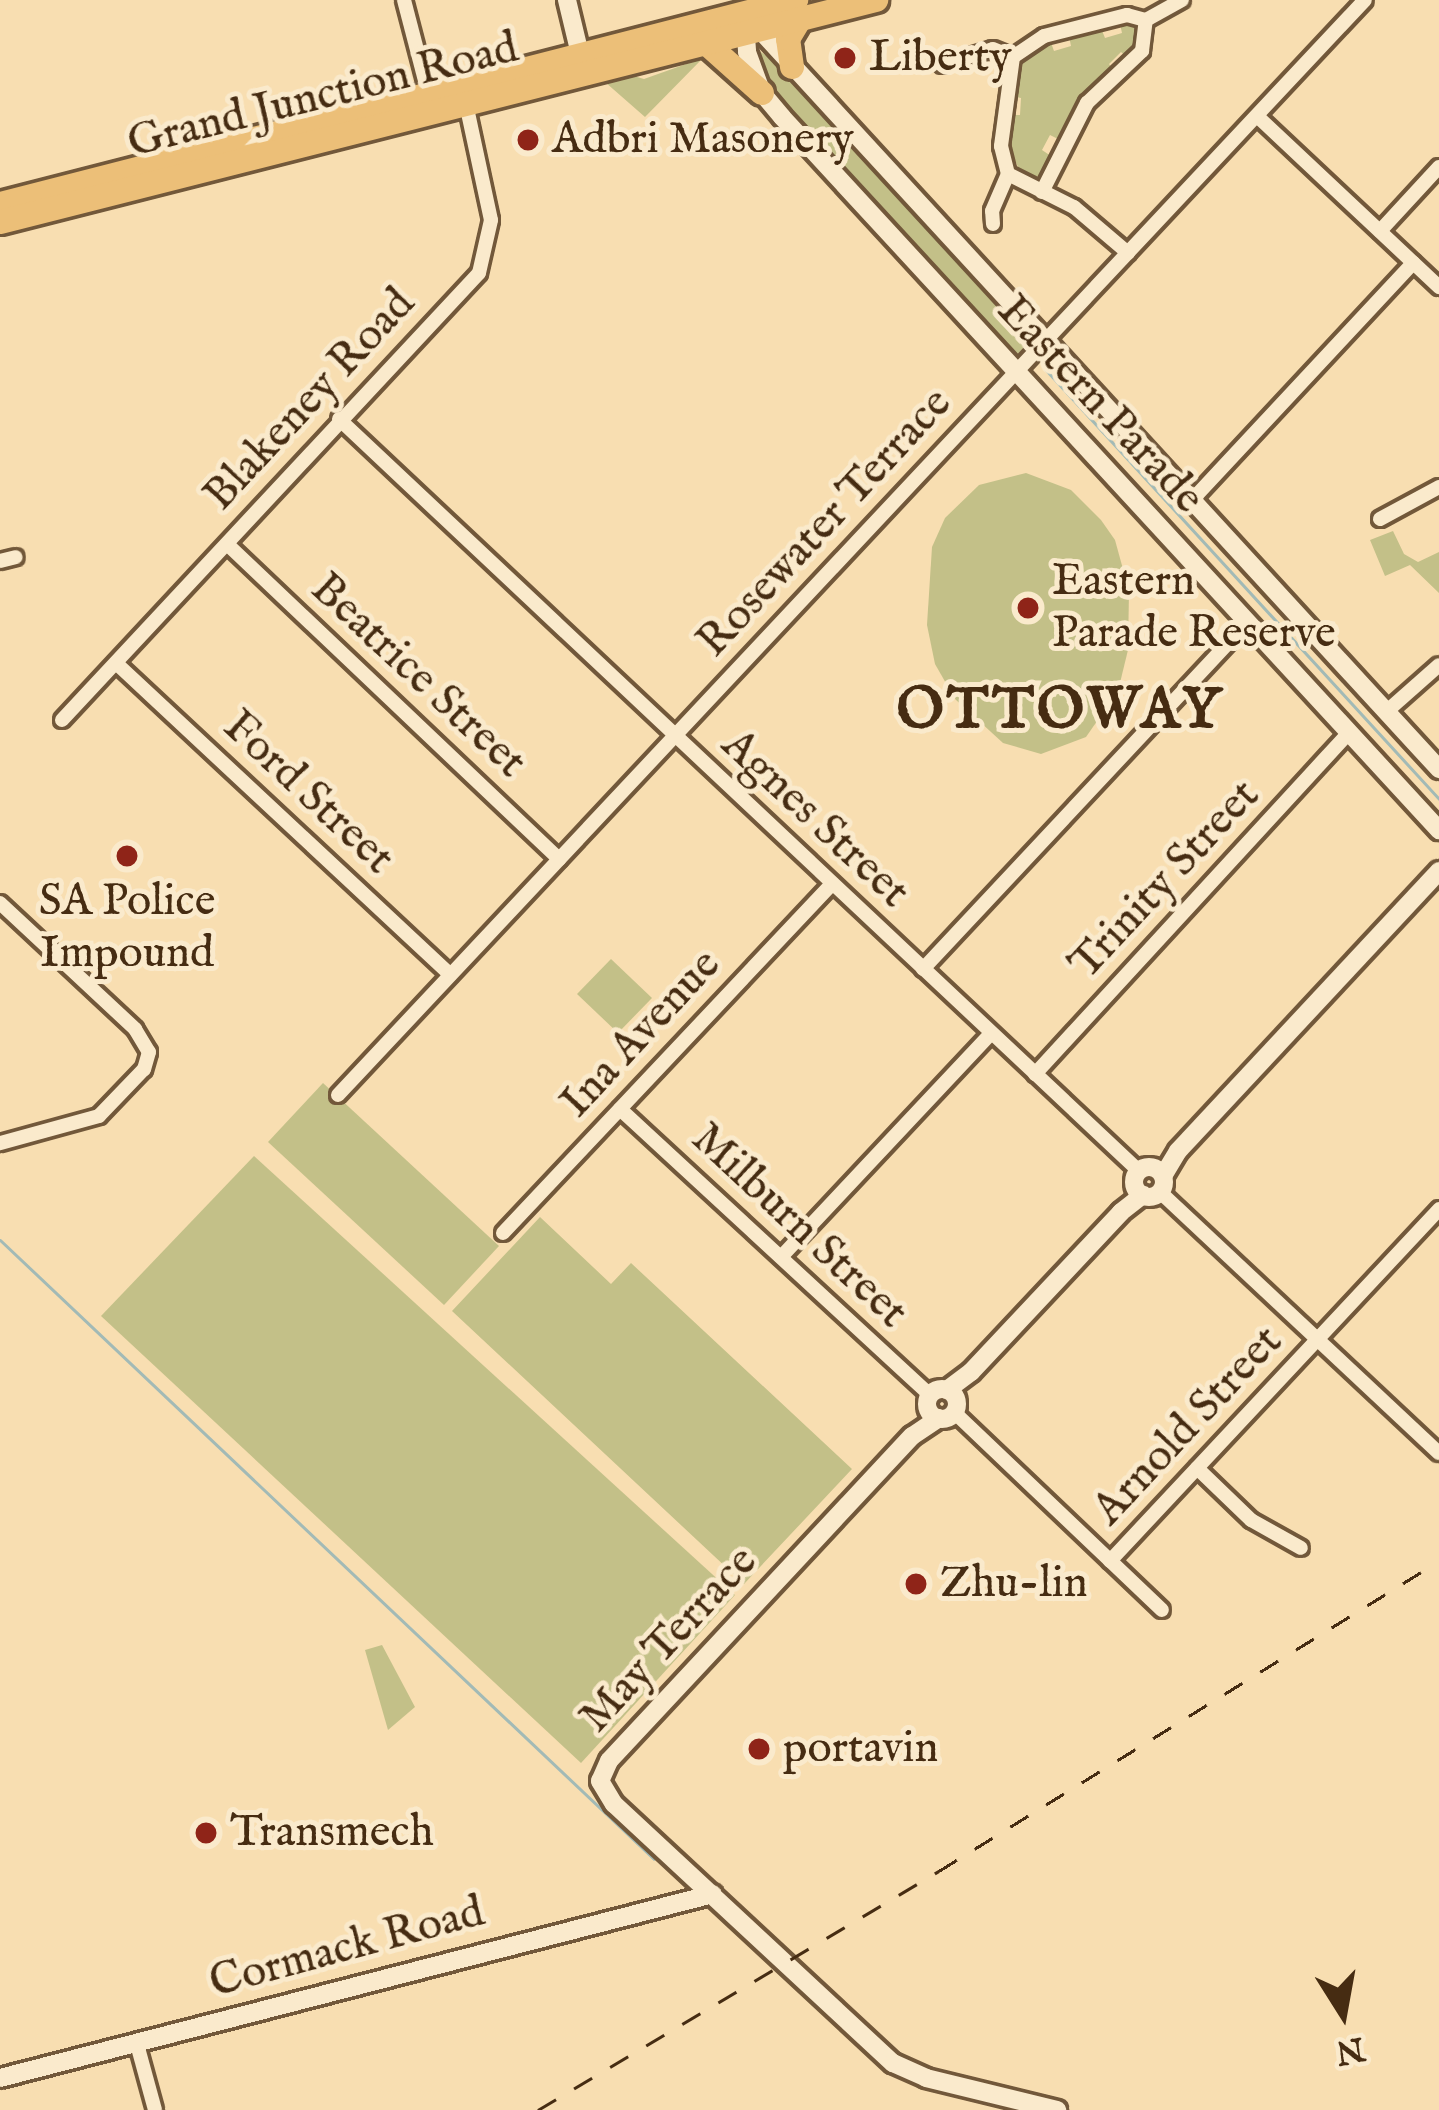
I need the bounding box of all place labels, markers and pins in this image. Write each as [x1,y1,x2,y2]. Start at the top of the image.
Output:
place label: Liberty [869,31,1012,85]
marker: Liberty [832,45,858,71]
place label: Adbri Masonery [552,113,854,167]
marker: Adbri Masonery [515,127,541,153]
place label: Eastern Parade Reserve [1052,555,1336,661]
marker: Eastern Parade Reserve [1015,595,1041,621]
marker: SA Police Impound [114,843,140,869]
place label: SA Police Impound [39,875,215,981]
place label: Zhu-lin [940,1557,1088,1611]
marker: Zhu-lin [903,1571,929,1597]
place label: portavin [783,1722,938,1776]
marker: portavin [746,1736,772,1762]
place label: Transmech [230,1806,434,1860]
marker: Transmech [193,1820,219,1846]

